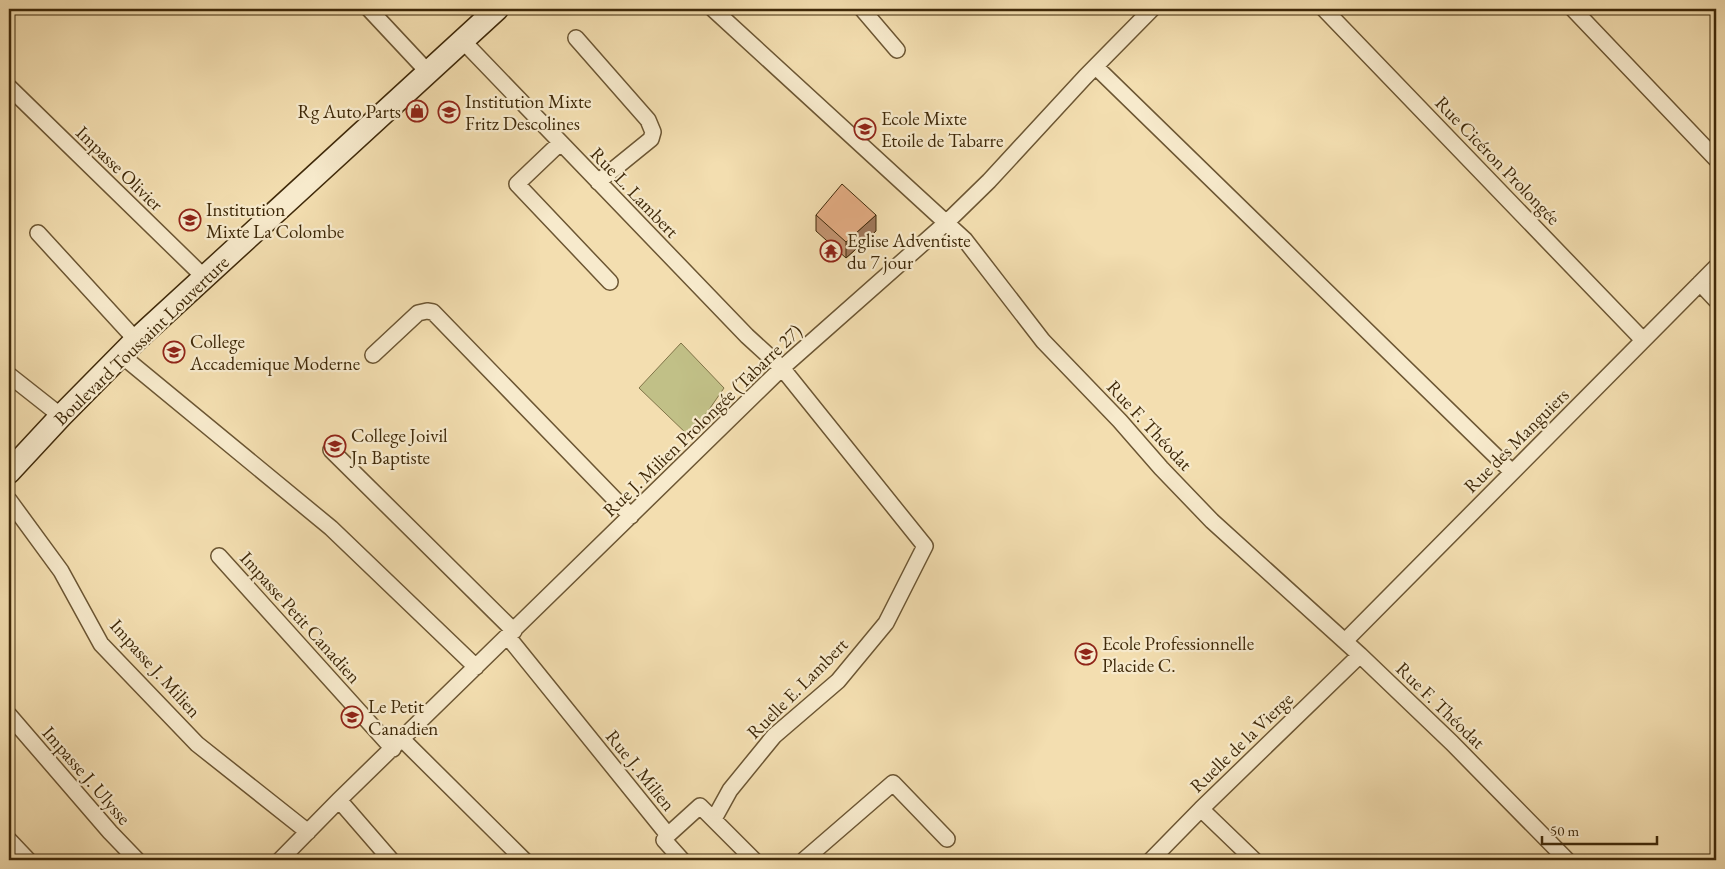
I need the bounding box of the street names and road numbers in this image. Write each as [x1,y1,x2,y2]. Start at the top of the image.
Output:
street label: Rue Cicéron Prolongée [1430,90,1566,230]
street label: Impasse Olivier [71,120,169,217]
street label: Rue L. Lambert [585,142,684,243]
street label: Boulevard Toussaint Louverture [48,250,234,431]
street label: Rue J. Milien Prolongée (Tabarre 27) [597,318,807,522]
street label: Rue F. Théodat [1101,375,1198,476]
street label: Rue des Manguiers [1458,382,1574,498]
street label: Impasse Petit Canadien [235,546,367,689]
street label: Impasse J. Milien [105,614,207,723]
street label: Ruelle E. Lambert [741,632,853,744]
street label: Rue F. Théodat [1391,656,1491,754]
street label: Ruelle de la Vierge [1184,687,1298,798]
street label: Impasse J. Ulysse [37,721,136,830]
street label: Rue J. Milien [600,724,681,816]

